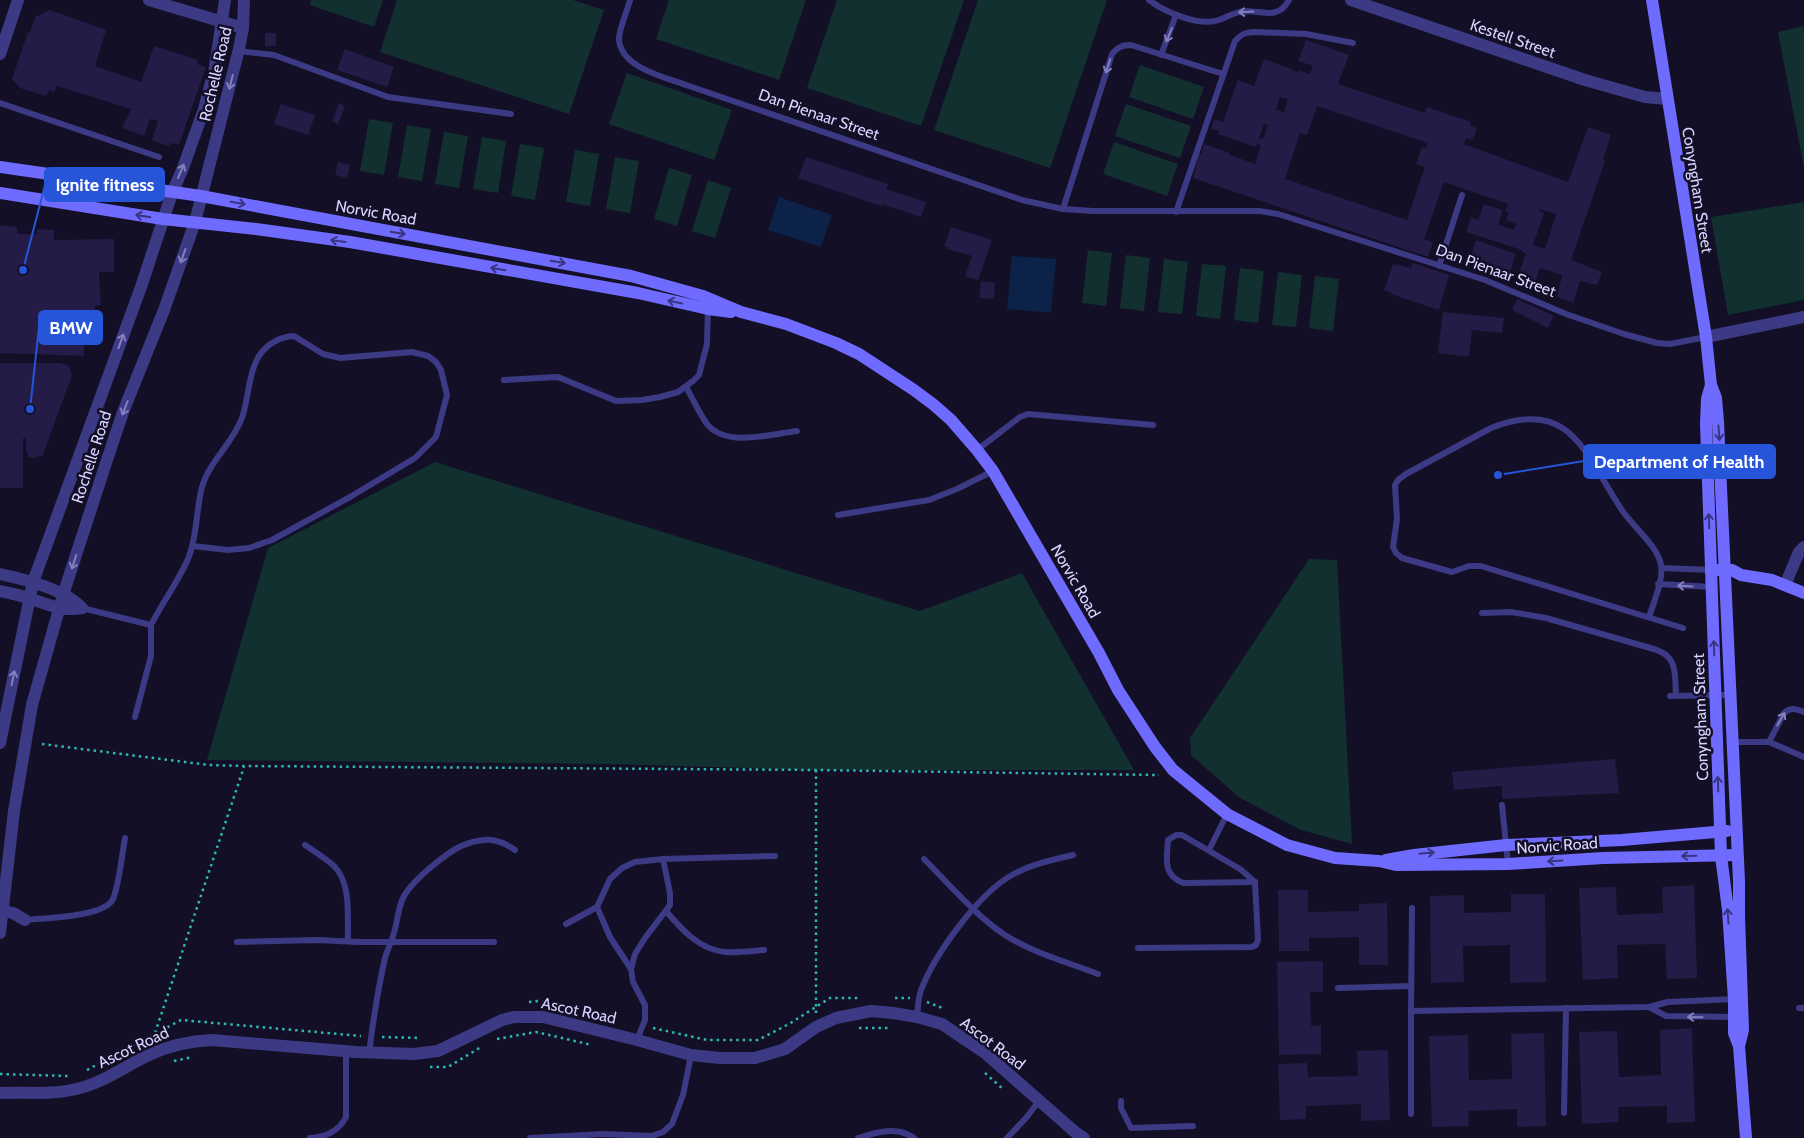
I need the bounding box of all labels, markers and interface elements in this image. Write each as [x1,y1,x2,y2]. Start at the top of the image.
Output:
one-way arrow [1239,8,1255,17]
street label: Kestell Street [1468,15,1559,62]
street label: Rochelle Road [195,25,236,123]
one-way arrow [1163,27,1173,42]
one-way arrow [1103,57,1113,73]
one-way arrow [225,74,235,90]
street label: Dan Pienaar Street [756,85,882,144]
street label: Conyngham Street [1678,126,1717,255]
one-way arrow [177,164,186,179]
callout: Ignite fitness [45,168,164,201]
text: Ignite fitness [56,174,155,196]
street label: Norvic Road [334,196,418,229]
one-way arrow [230,199,246,209]
one-way arrow [135,211,151,221]
one-way arrow [390,228,406,238]
one-way arrow [331,235,347,245]
street label: Dan Pienaar Street [1433,240,1559,301]
one-way arrow [178,248,187,263]
one-way arrow [550,258,566,268]
one-way arrow [491,263,507,273]
one-way arrow [668,297,684,306]
callout: BMW [39,311,102,344]
text: BMW [49,317,93,339]
one-way arrow [117,334,126,349]
one-way arrow [120,399,129,415]
street label: Rochelle Road [68,408,115,506]
one-way arrow [1714,424,1723,440]
callout: Department of Health [1584,445,1775,478]
text: Department of Health [1594,451,1764,473]
one-way arrow [1704,514,1714,530]
street label: Norvic Road [1047,541,1104,621]
one-way arrow [69,553,78,569]
one-way arrow [1677,581,1694,591]
one-way arrow [1709,640,1719,656]
street label: Conyngham Street [1689,652,1712,781]
one-way arrow [8,670,18,686]
one-way arrow [1776,711,1786,726]
one-way arrow [1713,776,1723,792]
street label: Norvic Road [1516,833,1598,858]
one-way arrow [1418,848,1434,858]
one-way arrow [1681,851,1698,861]
one-way arrow [1547,856,1563,865]
one-way arrow [1724,908,1733,924]
street label: Ascot Road [540,993,618,1028]
one-way arrow [1687,1012,1704,1022]
street label: Ascot Road [957,1013,1029,1074]
street label: Ascot Road [95,1023,172,1072]

